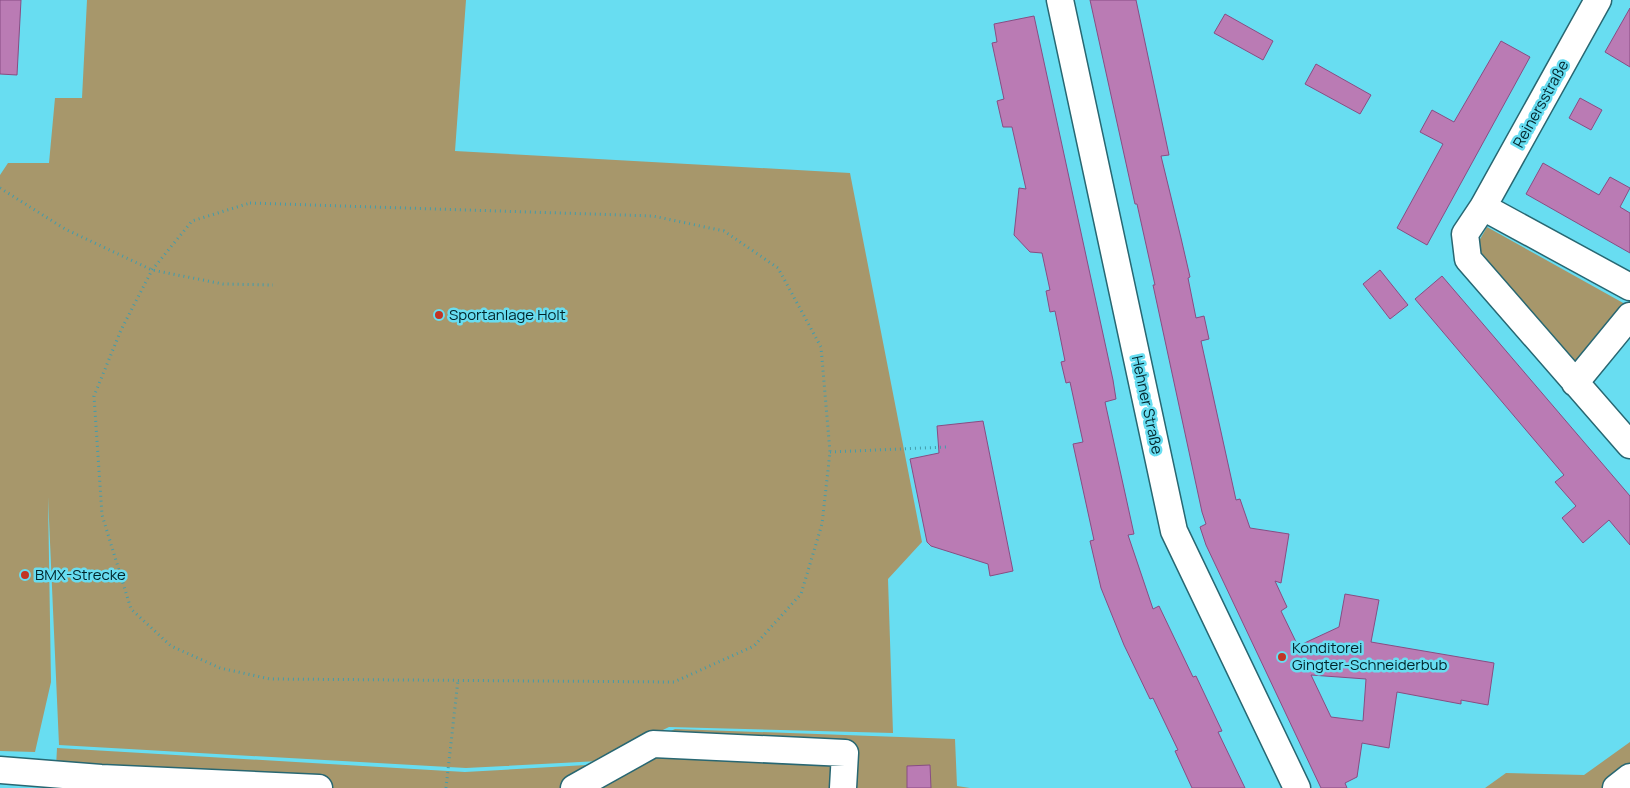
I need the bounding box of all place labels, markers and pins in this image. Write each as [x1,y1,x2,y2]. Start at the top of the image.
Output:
place label: Sportanlage Holt [449,304,566,325]
marker: Sportanlage Holt [433,309,445,321]
place label: BMX-Strecke [35,564,126,585]
marker: BMX-Strecke [19,569,31,581]
place label: Konditorei Gingter-Schneiderbub [1292,637,1447,675]
marker: Konditorei Gingter-Schneiderbub [1276,651,1288,663]

